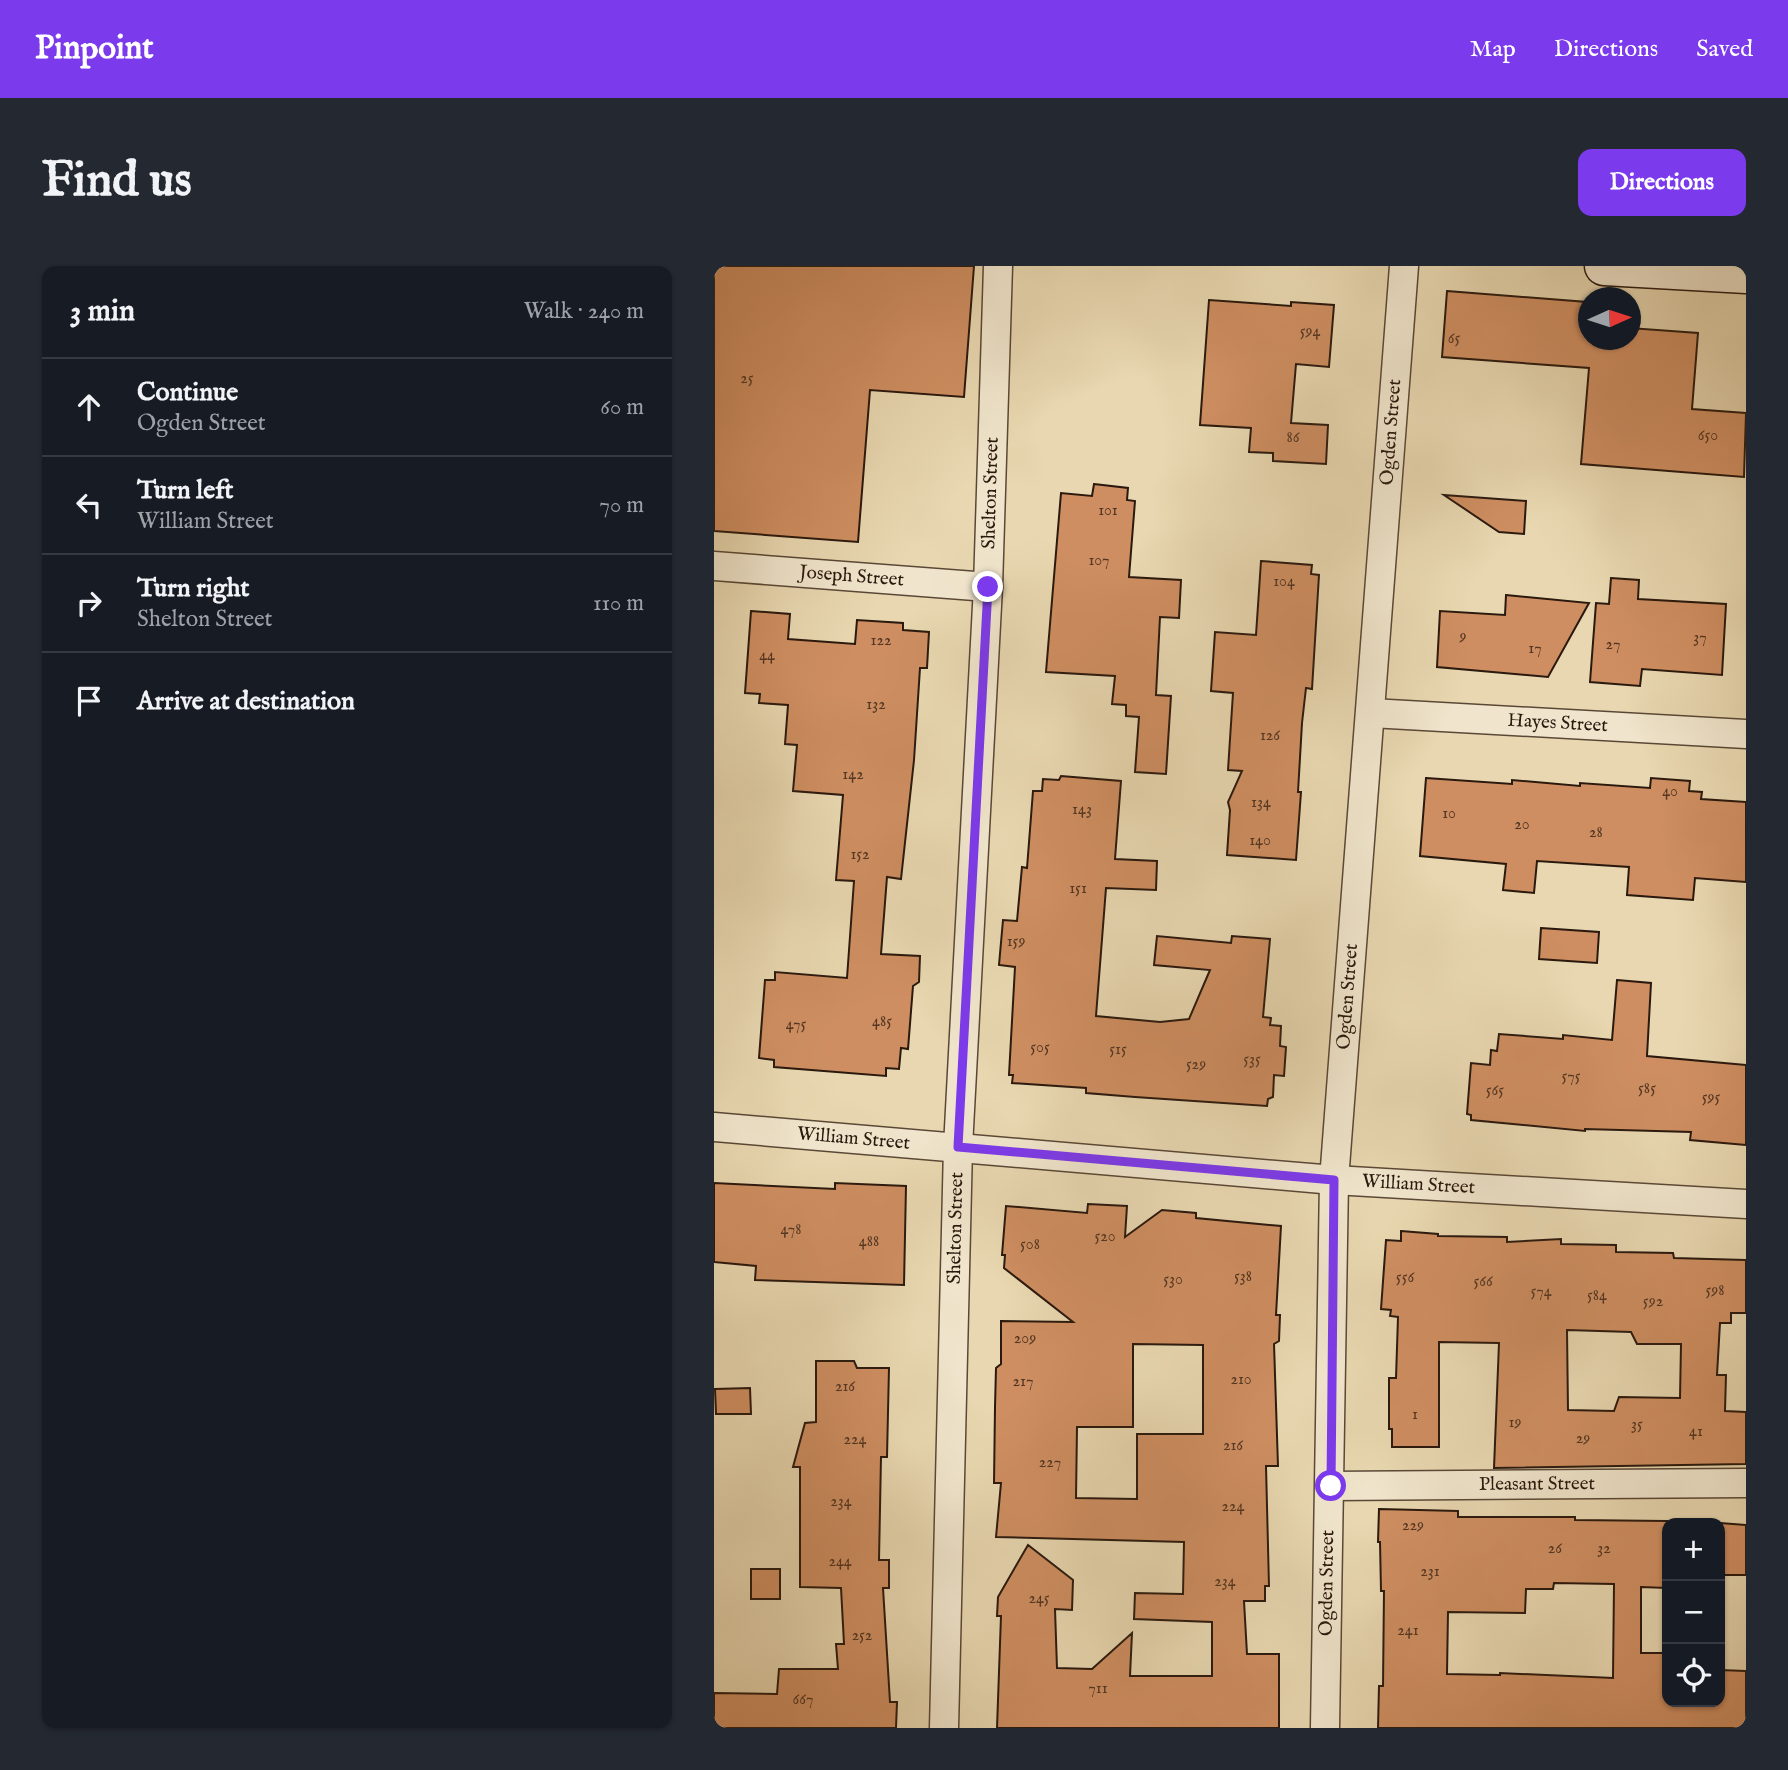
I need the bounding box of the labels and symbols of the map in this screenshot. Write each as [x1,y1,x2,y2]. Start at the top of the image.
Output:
north arrow [1578,287,1641,350]
house number: 594 [1300,322,1320,342]
house number: 65 [1448,329,1460,349]
house number: 25 [740,369,754,389]
street label: Ogden Street [1375,378,1407,486]
house number: 650 [1698,426,1718,446]
house number: 86 [1286,428,1300,448]
street label: Shelton Street [977,436,1005,549]
house number: 101 [1098,501,1118,521]
house number: 107 [1088,551,1110,571]
street label: Joseph Street [796,560,905,593]
route end [972,571,1003,602]
house number: 104 [1273,572,1295,592]
house number: 9 [1459,627,1467,647]
house number: 37 [1693,628,1707,648]
house number: 122 [871,631,891,651]
house number: 27 [1606,635,1620,655]
house number: 17 [1528,639,1542,659]
house number: 44 [759,646,775,666]
house number: 132 [866,695,886,715]
street label: Hayes Street [1507,709,1609,738]
house number: 126 [1260,726,1280,746]
house number: 142 [842,765,864,785]
house number: 40 [1662,782,1678,802]
house number: 134 [1251,793,1271,813]
house number: 143 [1072,800,1092,820]
house number: 10 [1442,804,1456,824]
house number: 20 [1514,815,1530,835]
house number: 28 [1589,823,1603,843]
house number: 140 [1249,831,1271,851]
house number: 152 [850,845,870,865]
house number: 151 [1069,879,1087,899]
house number: 159 [1007,932,1025,952]
street label: Ogden Street [1332,942,1364,1051]
house number: 485 [872,1012,892,1032]
house number: 475 [786,1015,807,1035]
house number: 505 [1030,1038,1050,1058]
house number: 515 [1109,1040,1127,1060]
house number: 535 [1243,1050,1261,1070]
house number: 529 [1186,1055,1206,1075]
house number: 575 [1561,1067,1581,1087]
house number: 585 [1638,1079,1656,1099]
house number: 565 [1486,1081,1504,1101]
house number: 595 [1702,1088,1720,1108]
street label: William Street [796,1122,911,1156]
street label: William Street [1361,1170,1476,1200]
street label: Shelton Street [943,1171,969,1284]
house number: 478 [780,1220,802,1240]
house number: 520 [1094,1227,1116,1247]
house number: 488 [859,1232,879,1252]
house number: 508 [1020,1235,1040,1255]
house number: 538 [1234,1267,1252,1287]
house number: 556 [1396,1268,1414,1288]
house number: 530 [1163,1270,1183,1290]
house number: 566 [1473,1272,1493,1292]
house number: 598 [1705,1281,1725,1301]
house number: 574 [1530,1282,1552,1302]
house number: 584 [1587,1286,1607,1306]
house number: 592 [1643,1292,1663,1312]
house number: 209 [1014,1329,1036,1349]
house number: 210 [1230,1370,1252,1390]
house number: 217 [1013,1372,1033,1392]
house number: 216 [835,1377,855,1397]
house number: 1 [1412,1405,1418,1425]
house number: 19 [1509,1413,1521,1433]
house number: 35 [1631,1415,1643,1435]
house number: 41 [1689,1422,1703,1442]
house number: 29 [1576,1429,1590,1449]
house number: 224 [844,1430,867,1450]
house number: 216 [1223,1436,1243,1456]
house number: 227 [1039,1453,1061,1473]
route start [1315,1470,1346,1501]
street label: Pleasant Street [1479,1472,1596,1497]
house number: 234 [830,1492,852,1512]
house number: 224 [1222,1497,1245,1517]
house number: 229 [1402,1516,1424,1536]
street label: Ogden Street [1315,1529,1340,1636]
house number: 26 [1548,1539,1562,1559]
house number: 32 [1597,1539,1611,1559]
house number: 244 [828,1552,852,1572]
house number: 231 [1420,1562,1440,1582]
house number: 234 [1214,1572,1236,1592]
house number: 245 [1028,1589,1050,1609]
house number: 241 [1397,1621,1419,1641]
house number: 252 [852,1626,872,1646]
house number: 711 [1088,1679,1108,1699]
house number: 667 [793,1690,813,1710]

